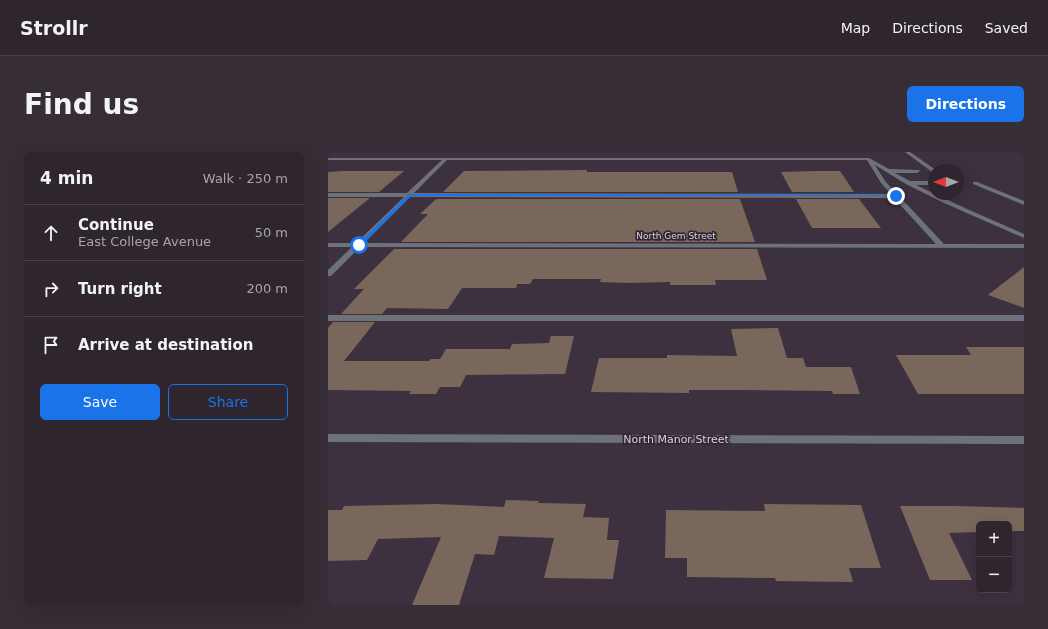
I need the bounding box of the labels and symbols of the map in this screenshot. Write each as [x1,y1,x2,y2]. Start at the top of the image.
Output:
north arrow [928,164,964,200]
route end [887,187,905,205]
street label: North Gem Street [636,231,716,241]
route start [350,236,368,254]
street label: North Manor Street [623,433,730,446]

